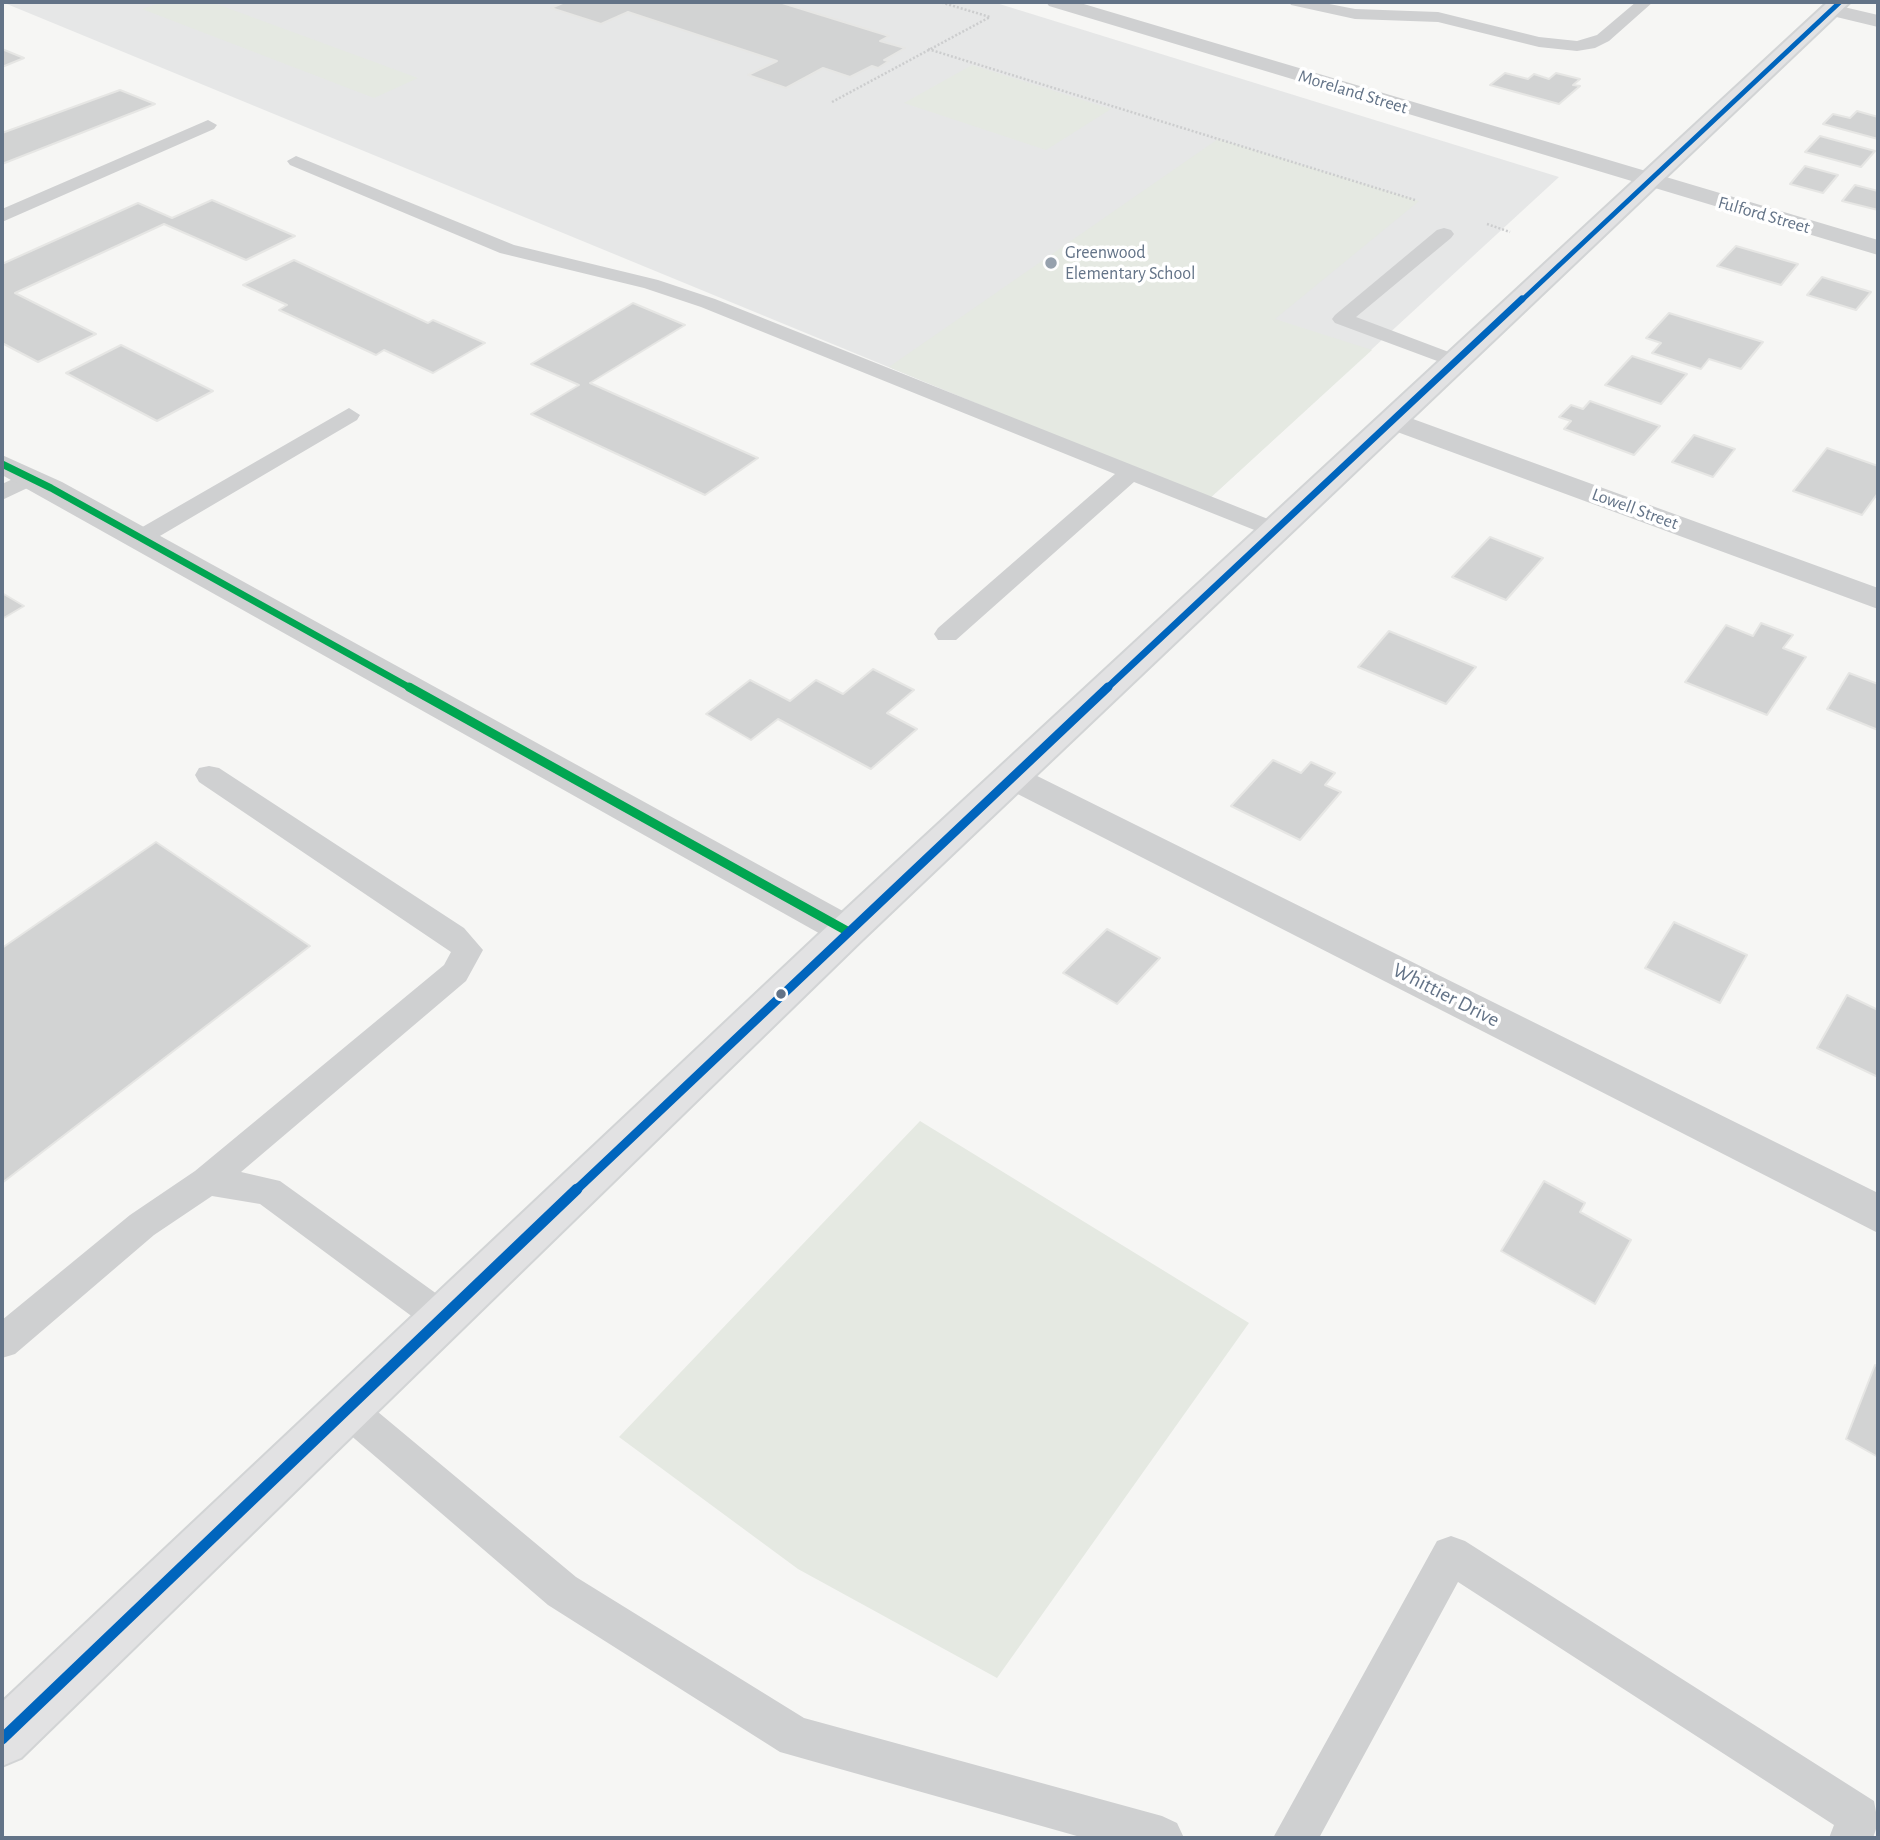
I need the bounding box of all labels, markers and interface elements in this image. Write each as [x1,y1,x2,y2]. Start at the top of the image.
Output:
street label: Moreland Street [1296,65,1410,119]
street label: Fulford Street [1715,192,1813,238]
place label: Greenwood Elementary School [1065,242,1195,284]
marker: Greenwood Elementary School [1043,255,1059,271]
street label: Lowell Street [1589,483,1681,535]
street label: Whittier Drive [1388,957,1504,1033]
unlabelled marker [774,987,788,1001]

